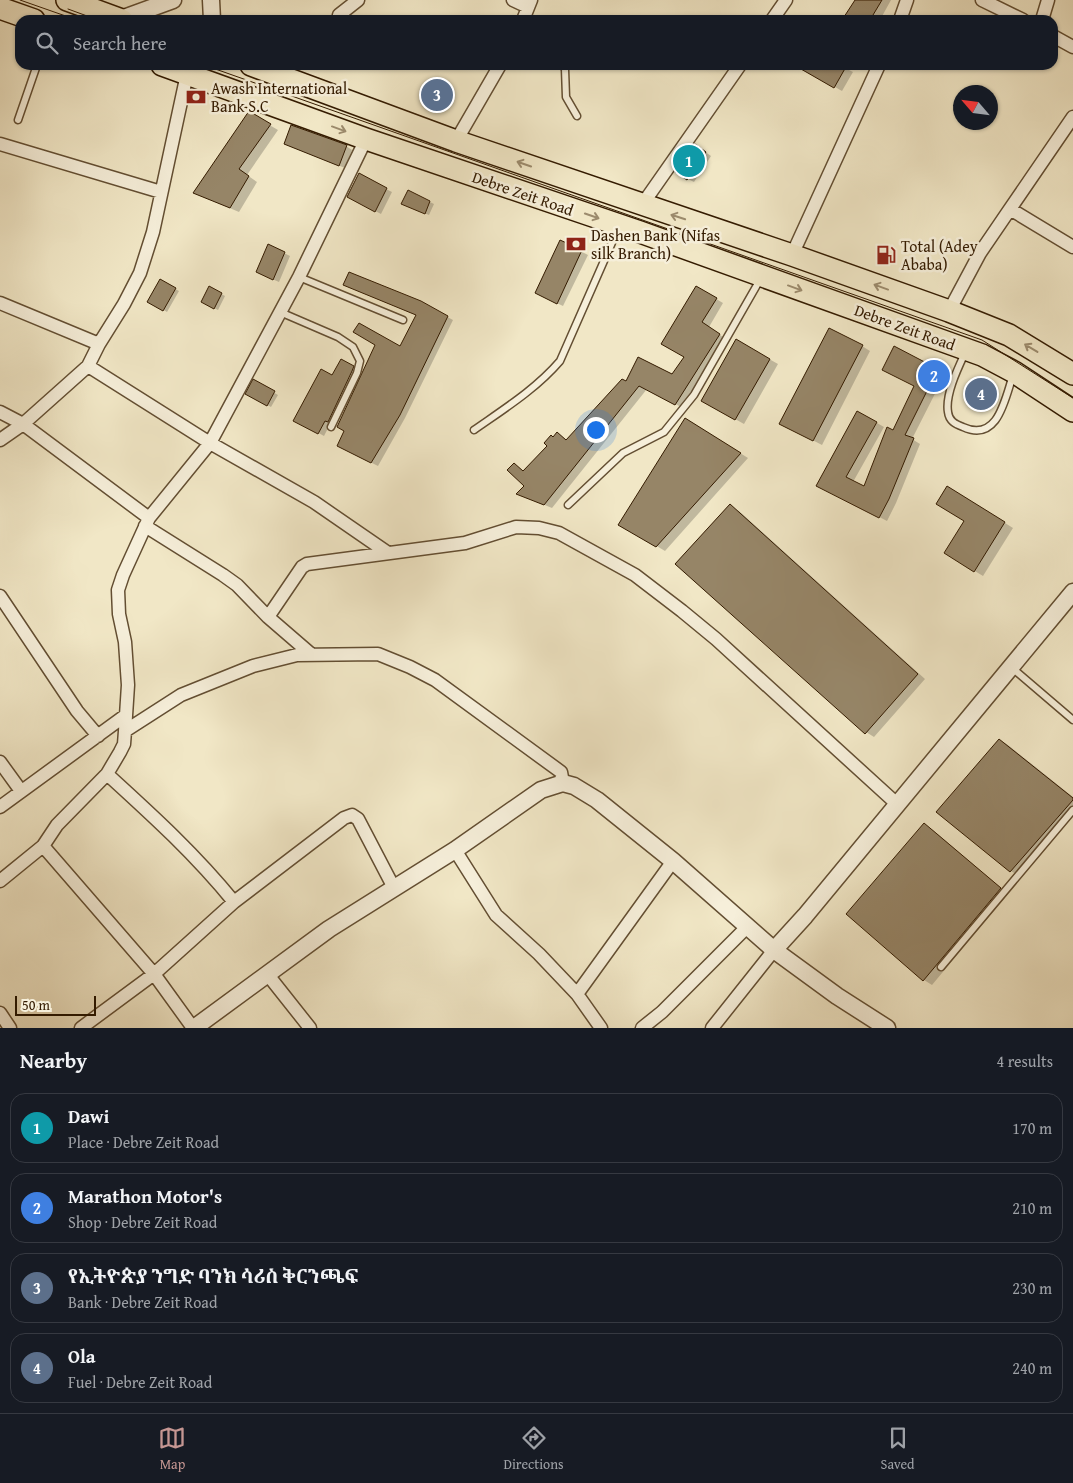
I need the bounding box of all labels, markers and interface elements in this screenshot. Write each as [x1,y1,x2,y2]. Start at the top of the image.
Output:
search box [15,15,1058,70]
icon: search [33,29,61,57]
text: Search here [73,29,167,57]
place label: Awash International Bank S.C [211,76,348,118]
pin: 3 [421,76,453,114]
north arrow [953,85,998,130]
bank icon: Awash International Bank S.C [185,86,207,108]
one-way arrow [331,125,347,134]
pin: 1 [673,142,705,180]
one-way arrow [517,159,533,168]
street label: Debre Zeit Road [469,164,577,222]
one-way arrow [584,212,600,221]
one-way arrow [671,212,686,221]
place label: Dashen Bank (Nifas silk Branch) [591,223,720,265]
bank icon: Dashen Bank (Nifas silk Branch) [565,233,587,255]
place label: Total (Adey Ababa) [901,234,978,276]
fuel station icon: Total (Adey Ababa) [875,244,897,266]
one-way arrow [874,282,889,291]
one-way arrow [787,284,802,293]
street label: Debre Zeit Road [851,298,959,357]
one-way arrow [1025,343,1039,353]
pin: 2 [918,357,950,395]
pin: 4 [965,375,997,413]
your location [583,417,609,443]
scale bar [15,993,96,1016]
text: 50 m [22,995,50,1015]
text: Nearby [20,1045,87,1076]
text: 4 results [996,1049,1053,1073]
text: Dawi [68,1102,109,1130]
text: 1 [33,1116,41,1140]
text: 170 m [1012,1116,1052,1140]
text: Place · Debre Zeit Road [68,1130,219,1154]
text: Marathon Motor's [68,1182,222,1210]
text: 2 [33,1196,41,1220]
text: 210 m [1012,1196,1052,1220]
text: Shop · Debre Zeit Road [68,1210,217,1234]
text: የኢትዮጵያ ንግድ ባንክ ሳሪስ ቅርንጫፍ [68,1262,359,1290]
text: 3 [33,1276,41,1300]
text: 230 m [1012,1276,1052,1300]
text: Bank · Debre Zeit Road [68,1290,217,1314]
text: Ola [68,1342,96,1370]
text: 4 [33,1356,41,1380]
text: 240 m [1012,1356,1052,1380]
text: Fuel · Debre Zeit Road [68,1370,212,1394]
tab: Map [158,1424,186,1474]
tab: Directions [503,1424,564,1474]
tab: Saved [881,1424,915,1474]

